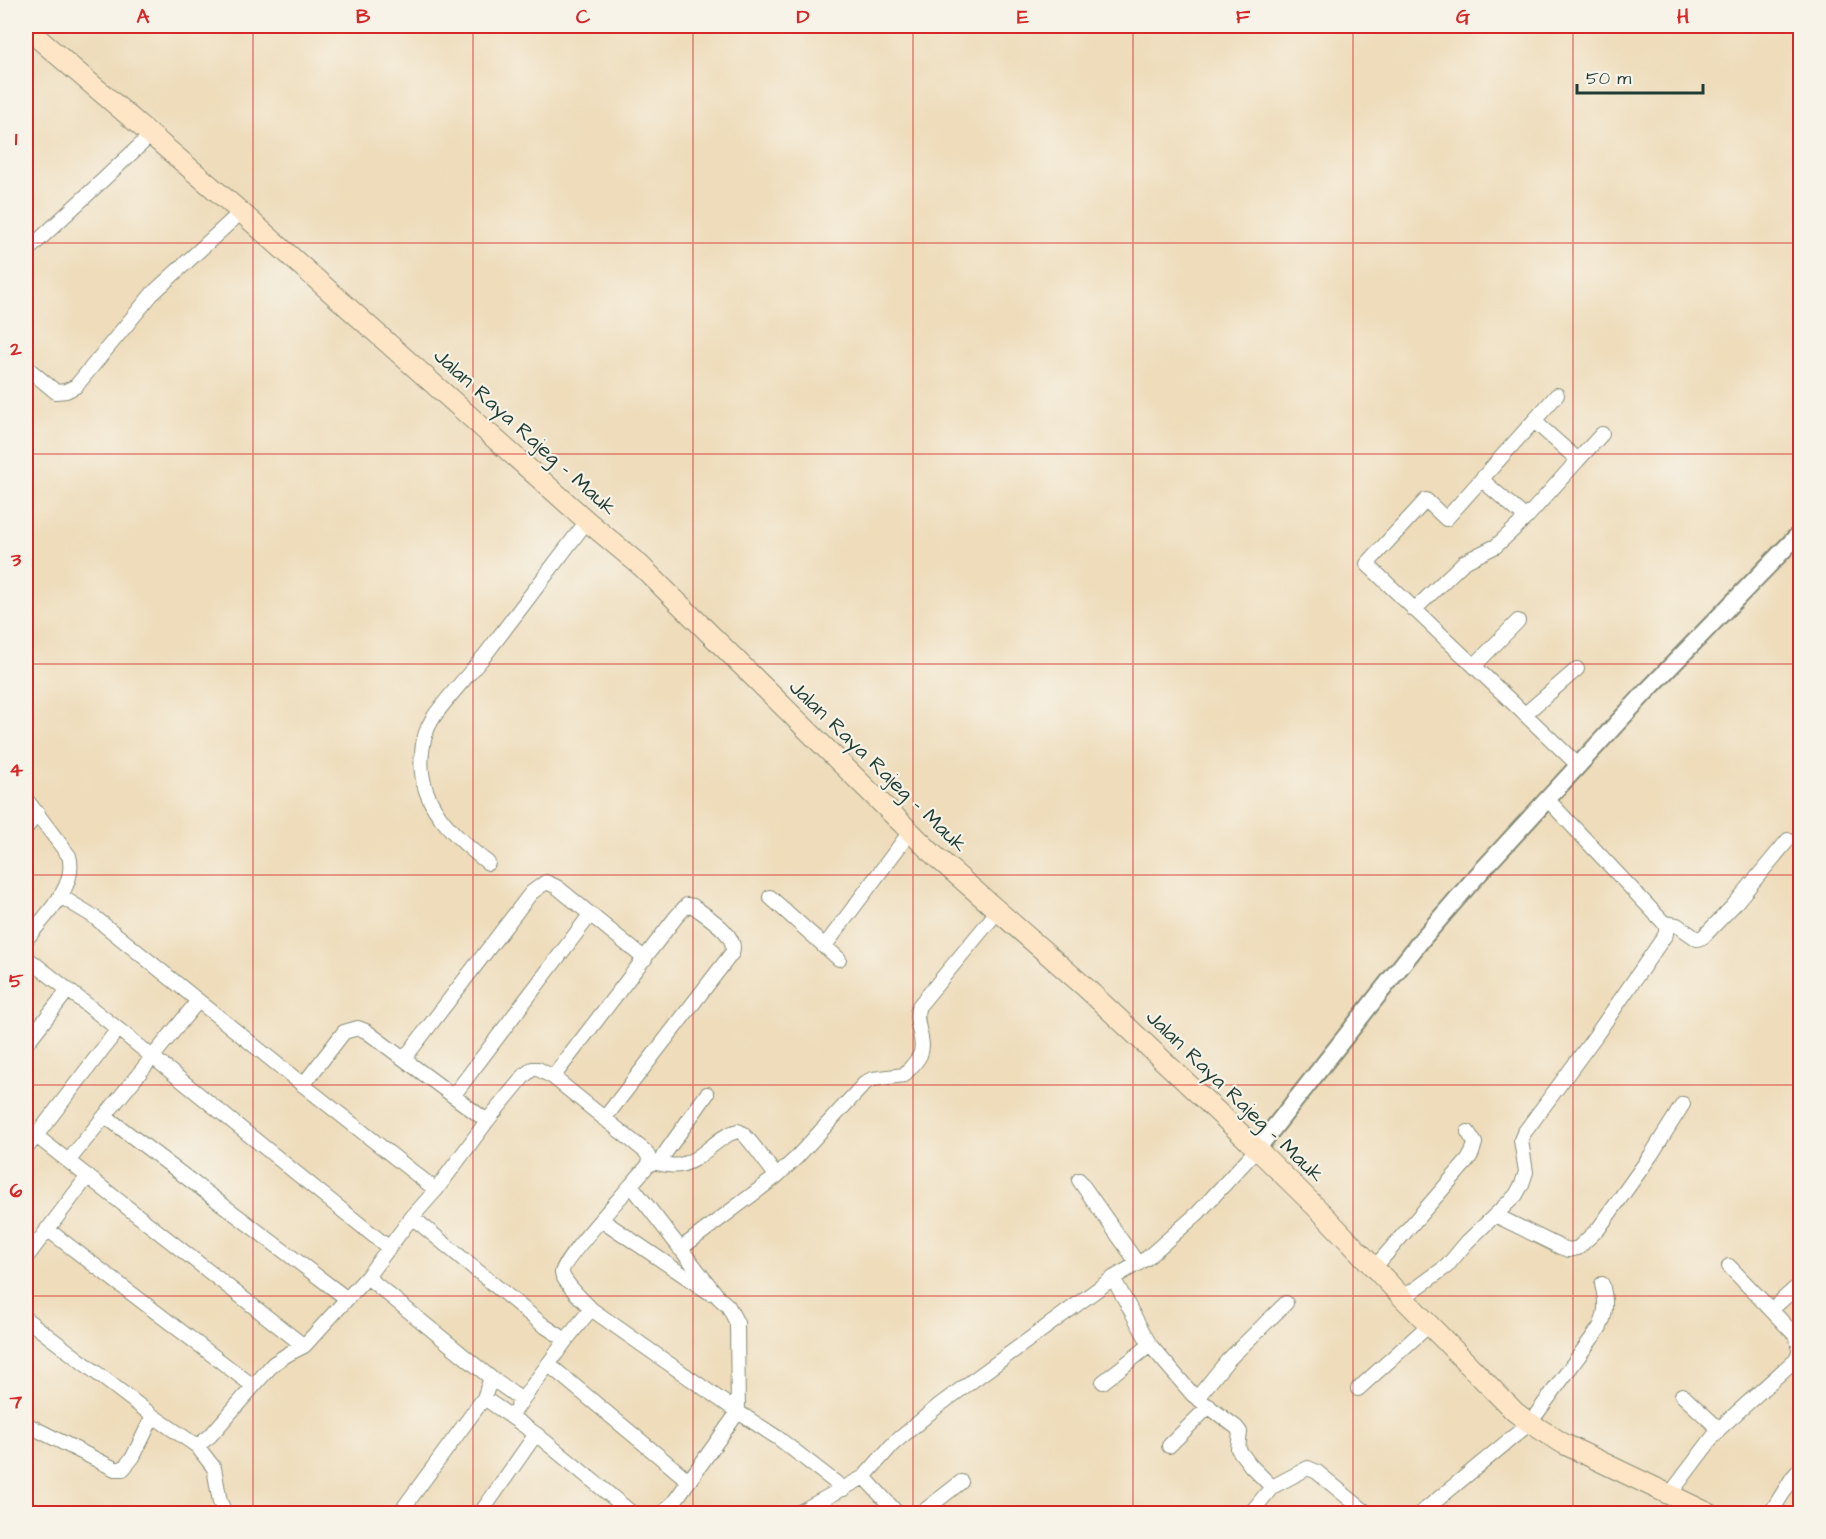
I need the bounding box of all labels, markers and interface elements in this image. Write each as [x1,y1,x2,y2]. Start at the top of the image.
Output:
text: A [137,3,150,31]
text: B [356,3,371,31]
text: C [576,3,591,31]
text: D [797,3,810,31]
text: E [1017,3,1029,31]
text: F [1236,3,1251,31]
text: G [1456,3,1470,31]
text: H [1677,3,1689,31]
scale bar [1577,57,1703,95]
text: 50 m [1586,66,1631,91]
text: 1 [15,125,18,153]
text: 2 [9,335,22,363]
street label: Jalan Raya Rajeg - Mauk [426,342,623,524]
text: 3 [10,546,22,574]
street label: Jalan Raya Rajeg - Mauk [781,673,974,860]
text: 4 [9,756,23,784]
text: 5 [9,967,24,995]
street label: Jalan Raya Rajeg - Mauk [1138,1003,1331,1190]
text: 6 [10,1177,23,1205]
text: 7 [9,1388,23,1416]

